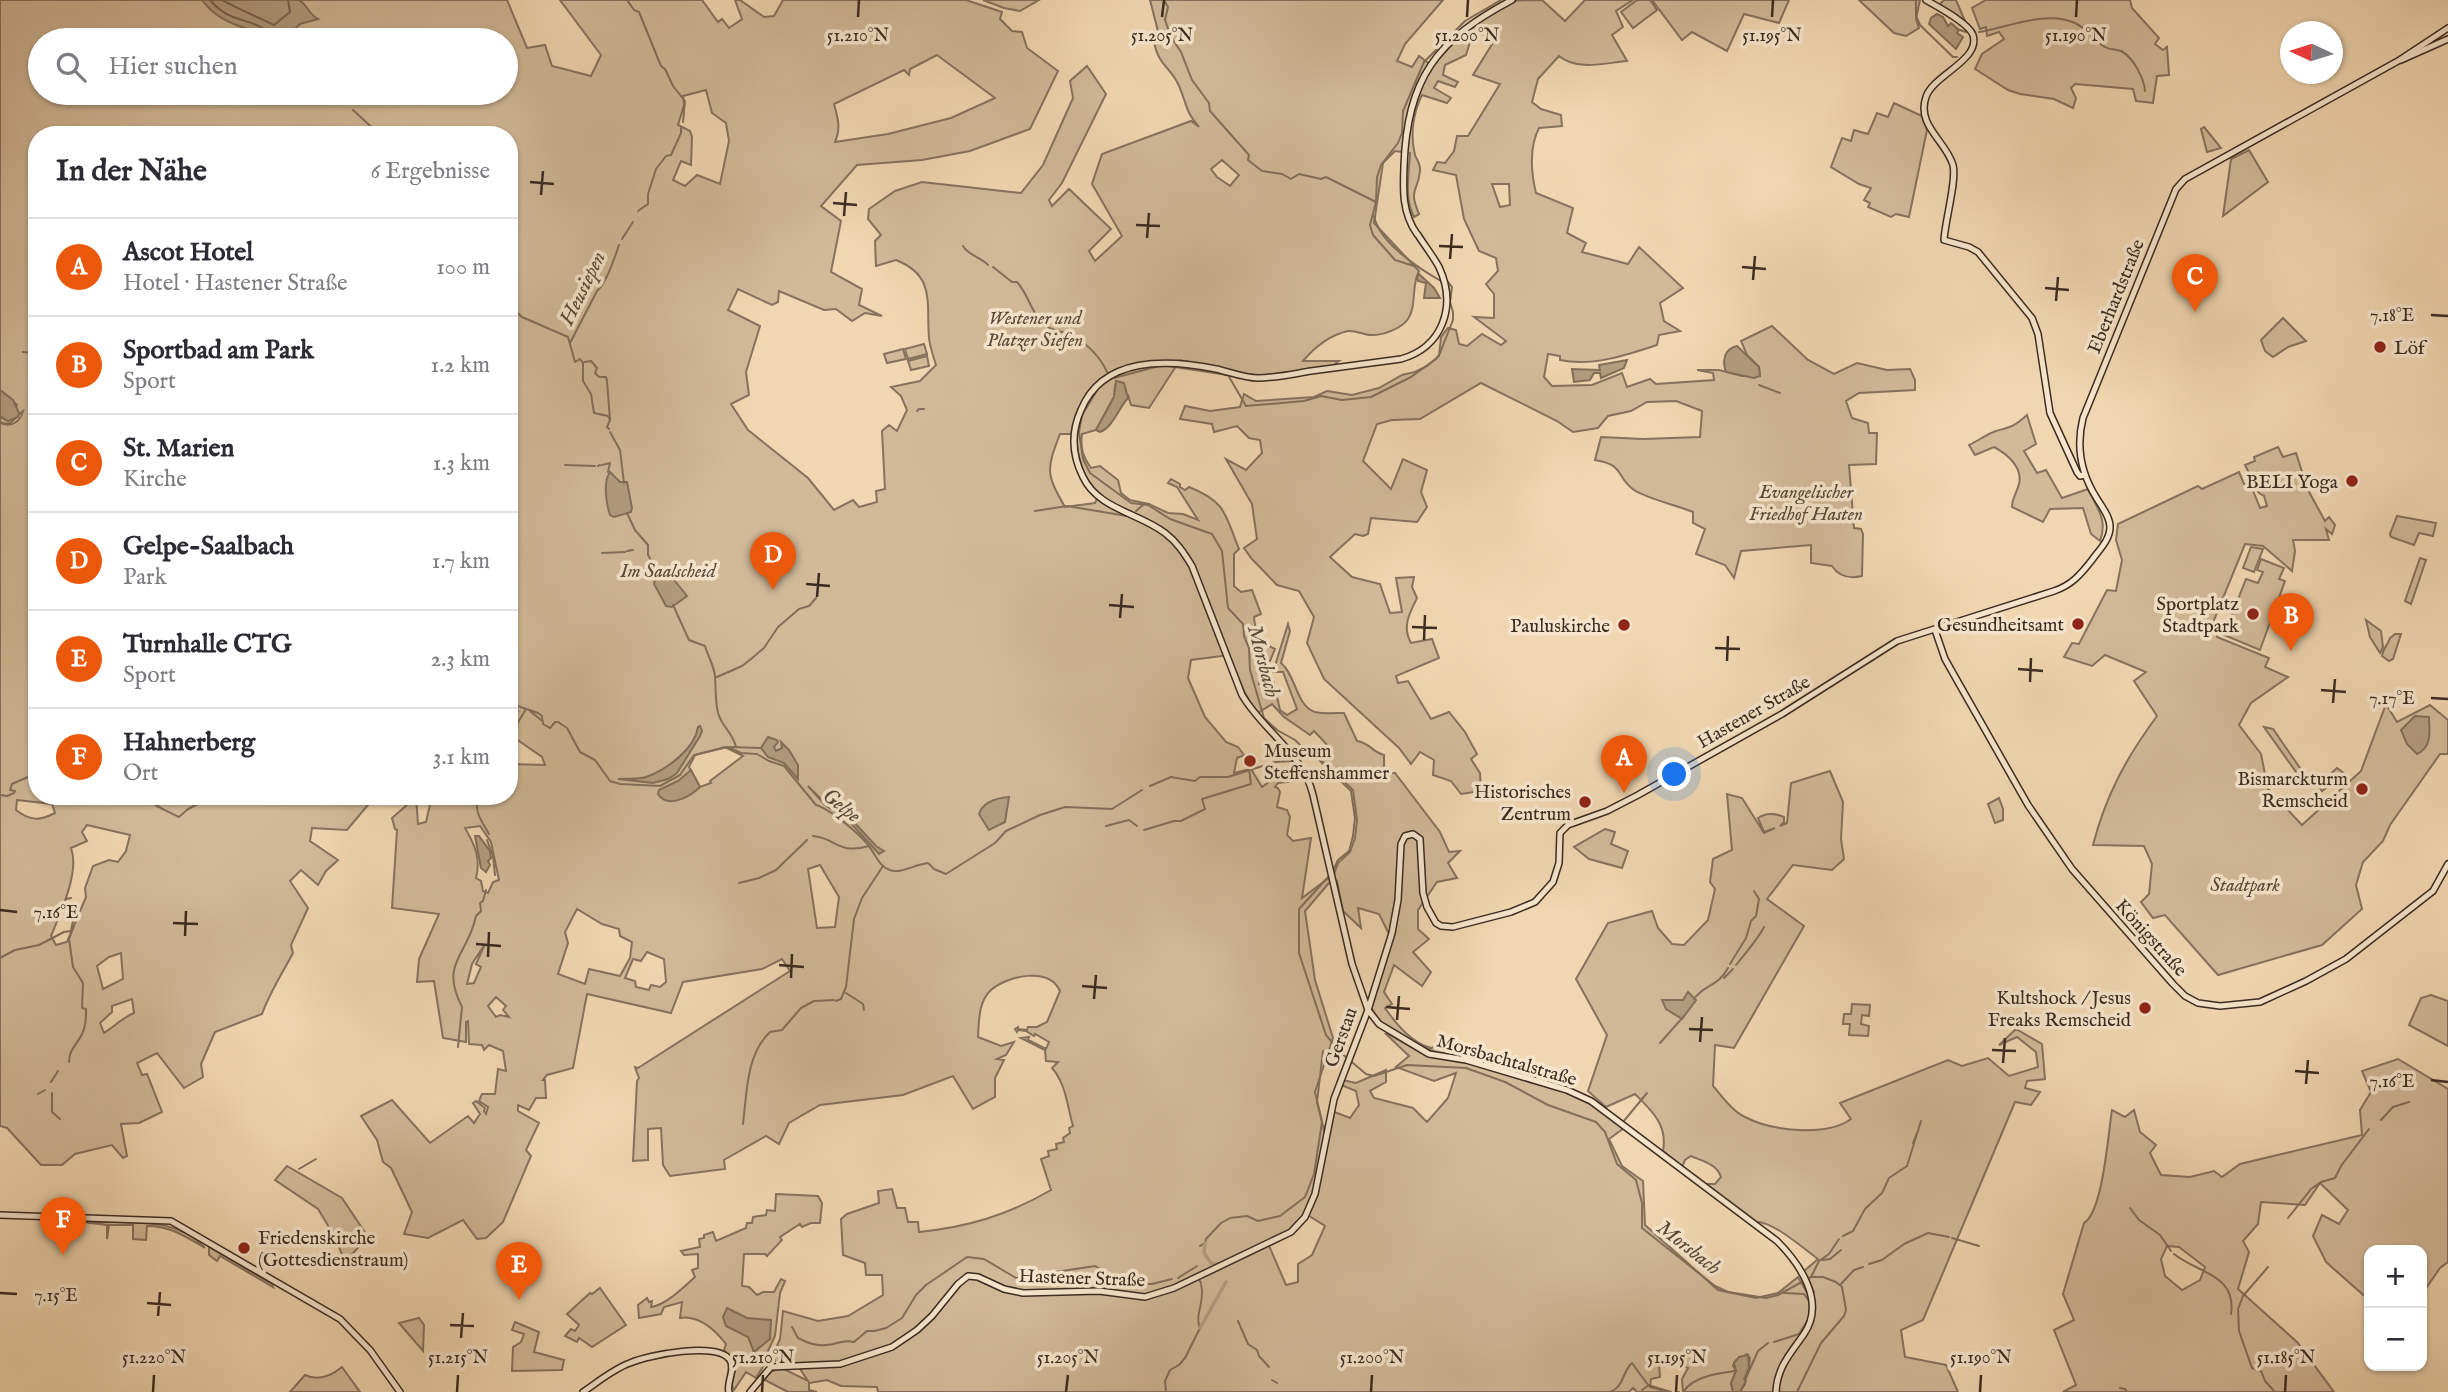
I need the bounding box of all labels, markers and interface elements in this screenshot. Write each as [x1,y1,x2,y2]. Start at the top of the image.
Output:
north arrow [2280,21,2343,84]
text: 51.210°N [827,25,890,48]
text: 51.205°N [1131,25,1194,48]
text: 51.200°N [1435,25,1500,48]
text: 51.195°N [1742,25,1802,48]
text: 51.190°N [2045,25,2107,48]
search box [28,28,518,105]
icon: search [52,48,90,86]
text: Hier suchen [108,50,238,83]
text: In der Nähe [56,153,207,191]
text: 6 Ergebnisse [371,157,490,186]
text: Ascot Hotel [123,236,253,269]
street label: Eberhardstraße [2083,236,2151,357]
water label: Heusiepen [554,247,613,331]
text: A [71,253,87,282]
text: 100 m [436,253,490,282]
pin: C [2172,254,2218,312]
text: Hotel · Hastener Straße [123,269,348,298]
text: 7.18°E [2370,305,2414,328]
park label: Westener und Platzer Siefen [987,307,1083,353]
text: Sportbad am Park [123,334,314,367]
place label: Löf [2394,337,2428,361]
marker: Löf [2372,339,2388,355]
text: B [71,351,87,380]
text: 1.2 km [431,351,490,380]
text: Sport [123,367,176,396]
text: St. Marien [123,432,234,465]
text: C [71,449,87,478]
text: 1.3 km [433,449,490,478]
text: Kirche [123,465,187,494]
place label: BELI Yoga [2246,471,2339,495]
marker: BELI Yoga [2344,473,2360,489]
park label: Evangelischer Friedhof Hasten [1749,481,1863,527]
text: Gelpe-Saalbach [123,530,294,563]
pin: D [750,532,796,590]
text: D [70,547,88,576]
text: 1.7 km [432,547,490,576]
park label: Im Saalscheid [619,560,717,584]
text: Park [123,563,167,592]
place label: Sportplatz Stadtpark [2156,593,2240,639]
pin: B [2268,593,2314,651]
marker: Sportplatz Stadtpark [2245,606,2261,622]
place label: Gesundheitsamt [1937,614,2064,638]
place label: Pauluskirche [1510,615,1610,639]
marker: Gesundheitsamt [2070,616,2086,632]
marker: Pauluskirche [1616,617,1632,633]
water label: Morsbach [1240,622,1285,701]
text: Turnhalle CTG [123,628,292,661]
text: E [71,645,87,674]
text: 2.3 km [431,645,490,674]
text: Sport [123,661,176,690]
street label: Hastener Straße [1693,671,1815,755]
text: 7.17°E [2369,688,2415,711]
text: Hahnerberg [123,726,255,759]
pin: A [1601,735,1647,793]
place label: Museum Steffenshammer [1264,740,1389,786]
text: F [72,743,86,772]
text: 3.1 km [433,743,490,772]
marker: Museum Steffenshammer [1242,753,1258,769]
your location [1657,757,1691,791]
text: Ort [123,759,158,788]
place label: Bismarckturm Remscheid [2237,768,2349,814]
place label: Historisches Zentrum [1474,781,1571,827]
marker: Bismarckturm Remscheid [2354,781,2370,797]
water label: Gelpe [816,783,866,830]
marker: Historisches Zentrum [1577,794,1593,810]
park label: Stadtpark [2210,874,2280,898]
street label: Königstraße [2109,895,2192,982]
text: 7.16°E [34,902,78,925]
place label: Kultshock / Jesus Freaks Remscheid [1988,987,2132,1033]
marker: Kultshock / Jesus Freaks Remscheid [2137,1000,2153,1016]
street label: Gerstau [1320,1004,1364,1071]
street label: Morsbachtalstraße [1433,1029,1580,1093]
text: 7.16°E [2370,1071,2414,1094]
pin: F [40,1197,86,1255]
water label: Morsbach [1651,1215,1726,1282]
place label: Friedenskirche (Gottesdienstraum) [258,1227,408,1273]
marker: Friedenskirche (Gottesdienstraum) [236,1240,252,1256]
pin: E [496,1242,542,1300]
map controls [2364,1245,2427,1371]
button: + [2364,1245,2427,1308]
street label: Hastener Straße [1018,1265,1146,1293]
text: 7.15°E [34,1285,78,1308]
button: − [2364,1308,2427,1371]
text: 51.220°N [122,1347,186,1370]
text: 51.215°N [428,1347,488,1370]
text: 51.210°N [732,1347,795,1370]
text: 51.205°N [1037,1347,1100,1370]
text: 51.200°N [1340,1347,1405,1370]
text: 51.195°N [1647,1347,1707,1370]
text: 51.190°N [1950,1347,2012,1370]
text: 51.185°N [2257,1347,2316,1370]

